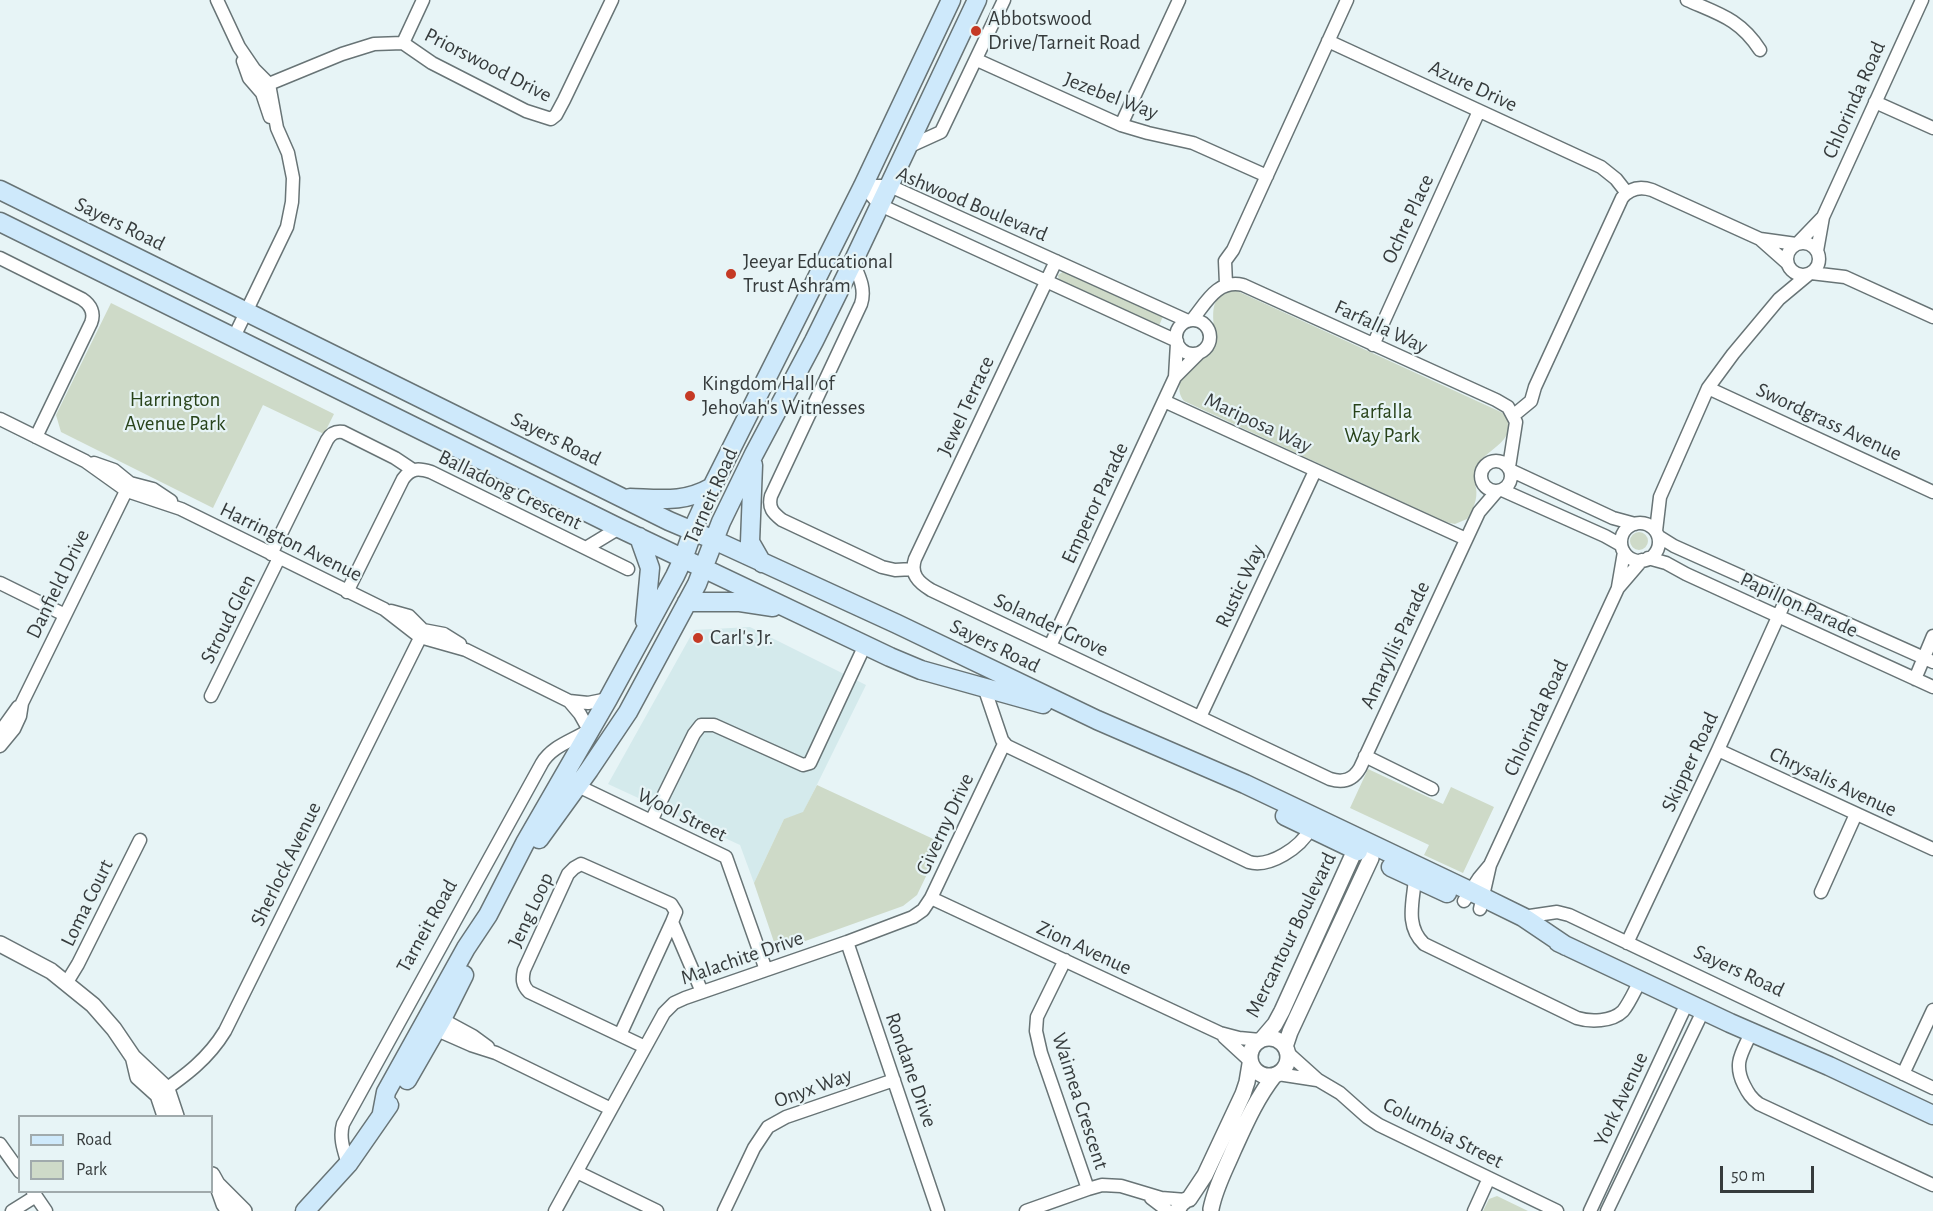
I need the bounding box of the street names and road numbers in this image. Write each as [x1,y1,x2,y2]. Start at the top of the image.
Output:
street label: Priorswood Drive [420,22,556,108]
street label: Chlorinda Road [1817,37,1891,163]
street label: Azure Drive [1425,55,1521,117]
street label: Jezebel Way [1060,67,1162,125]
street label: Ashwood Boulevard [893,161,1051,247]
street label: Ochre Place [1376,170,1440,268]
street label: Sayers Road [71,191,169,257]
street label: Farfalla Way [1330,294,1432,360]
street label: Jewel Terrace [932,352,1000,460]
street label: Swordgrass Avenue [1752,377,1906,467]
street label: Mariposa Way [1200,387,1316,459]
street label: Sayers Road [507,406,605,472]
street label: Emperor Parade [1056,438,1134,568]
street label: Balladong Crescent [434,444,586,536]
street label: Tarneit Road [679,444,743,548]
street label: Harrington Avenue [216,497,366,587]
street label: Danfield Drive [21,525,95,643]
street label: Rustic Way [1210,540,1270,632]
street label: Papillon Parade [1736,567,1862,643]
street label: Stroud Glen [195,570,261,668]
street label: Amaryllis Parade [1355,577,1435,713]
street label: Solander Grove [990,588,1112,662]
street label: Sayers Road [946,613,1044,679]
street label: Chlorinda Road [1498,656,1574,780]
street label: Skipper Road [1656,708,1724,816]
street label: Chrysalis Avenue [1765,741,1901,823]
street label: Giverny Drive [910,769,980,879]
street label: Wool Street [633,783,731,847]
street label: Sherlock Avenue [245,798,327,930]
street label: Mercantour Boulevard [1240,848,1342,1022]
street label: Loma Court [55,856,119,950]
street label: Jeng Loop [503,868,559,952]
street label: Tarneit Road [391,875,463,977]
street label: Zion Avenue [1033,915,1135,981]
street label: Malachite Drive [677,925,807,991]
street label: Sayers Road [1690,939,1788,1003]
street label: Rondane Drive [880,1009,942,1131]
street label: Waimea Crescent [1046,1030,1114,1172]
street label: York Avenue [1588,1048,1654,1150]
street label: Onyx Way [770,1062,856,1114]
street label: Columbia Street [1379,1092,1507,1174]

